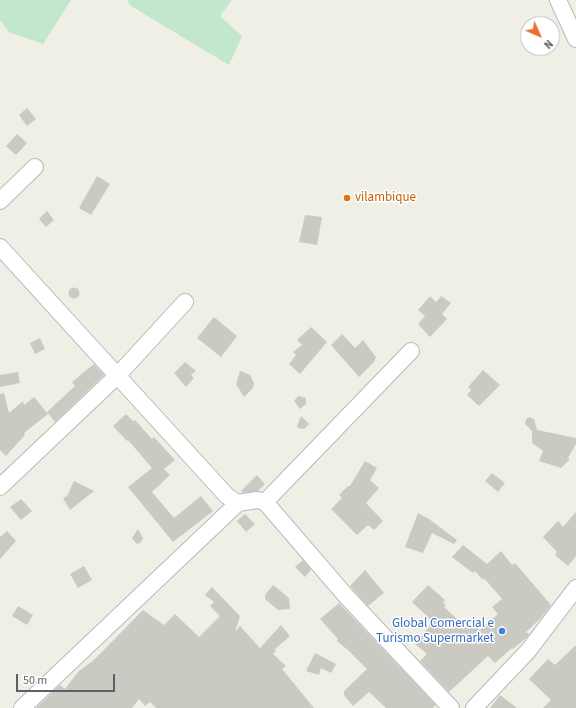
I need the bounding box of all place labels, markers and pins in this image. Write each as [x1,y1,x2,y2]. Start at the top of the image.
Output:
place label: vilambique [355,190,416,206]
marker: vilambique [342,193,352,203]
place label: Global Comercial e Turismo Supermarket [376,616,494,647]
marker: Global Comercial e Turismo Supermarket [497,626,507,636]

